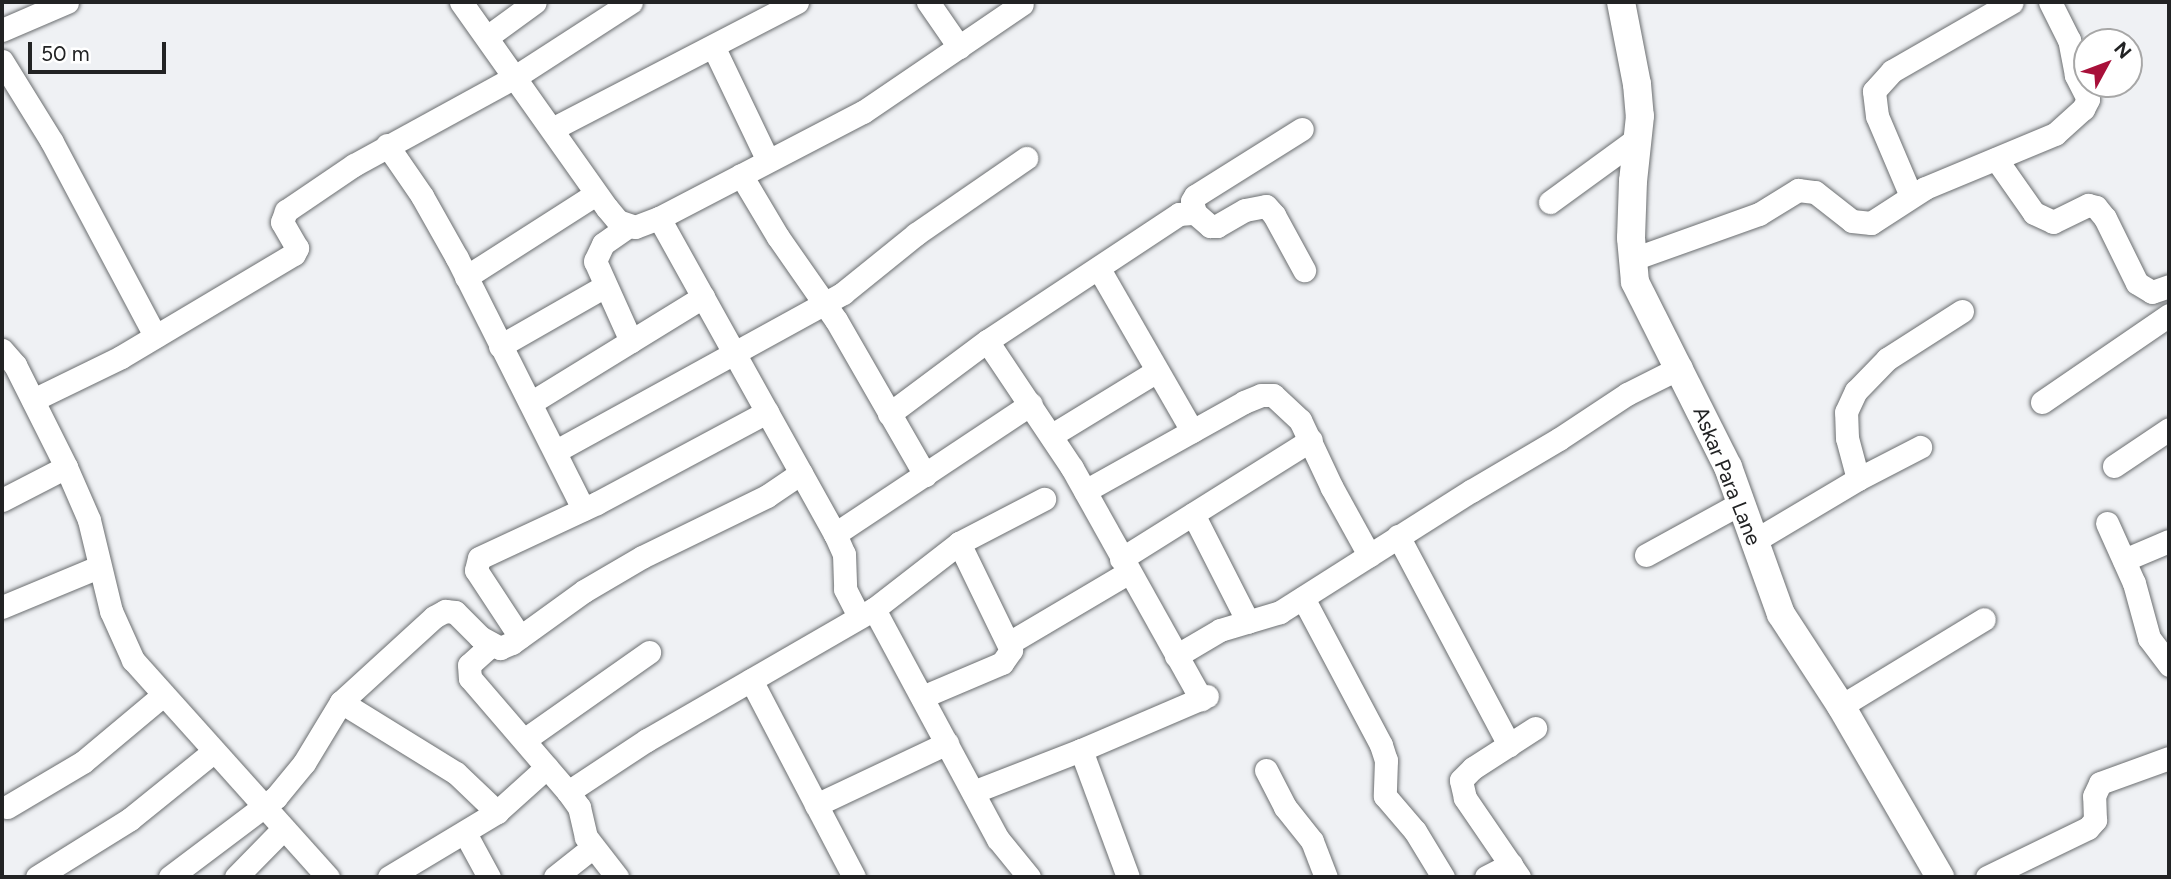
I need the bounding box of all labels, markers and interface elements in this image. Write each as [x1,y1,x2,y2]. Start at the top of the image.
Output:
scale bar [32,28,170,72]
north arrow [2073,28,2143,98]
text: N [2109,37,2136,63]
text: 50 m [41,41,90,66]
street label: Askar Para Lane [1688,403,1766,549]

